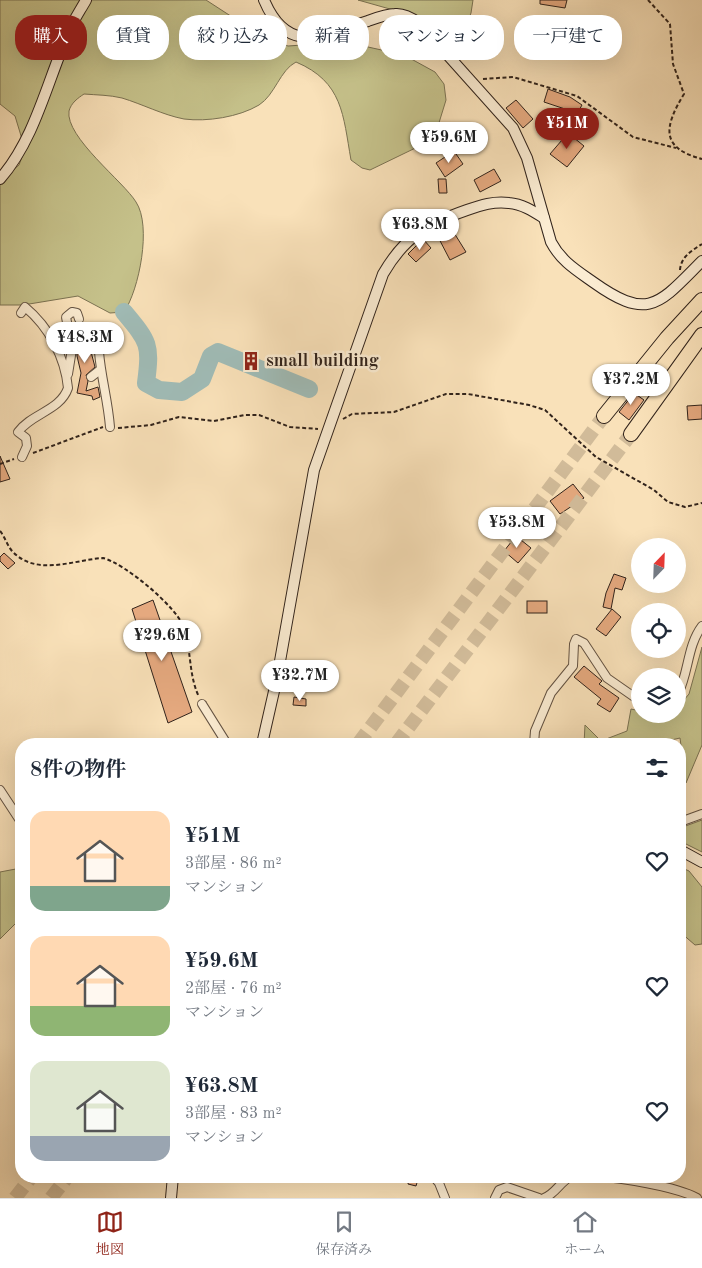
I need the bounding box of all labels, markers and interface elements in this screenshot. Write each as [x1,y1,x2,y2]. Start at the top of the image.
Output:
chip: 購入 [15,15,87,60]
chip: 賃貸 [97,15,169,60]
chip: 絞り込み [179,15,287,60]
chip: 新着 [297,15,369,60]
chip: マンション [379,15,504,60]
chip: 一戸建て [514,15,622,60]
pin: ¥51M [537,108,597,150]
text: ¥51M [546,116,588,132]
pin: ¥59.6M [408,121,490,164]
text: ¥59.6M [421,130,477,146]
pin: ¥63.8M [379,208,461,251]
text: ¥63.8M [392,217,448,233]
pin: ¥48.3M [44,322,126,364]
text: ¥48.3M [57,330,113,346]
building icon: small building [240,350,262,372]
place label: small building [266,352,379,370]
pin: ¥37.2M [590,364,672,406]
text: ¥37.2M [603,372,659,388]
pin: ¥53.8M [476,506,558,549]
text: ¥53.8M [489,515,545,531]
north arrow [631,538,686,592]
map controls [631,538,686,723]
button: locate [631,603,686,658]
pin: ¥29.6M [121,620,203,662]
text: ¥29.6M [134,628,190,644]
pin: ¥32.7M [259,660,341,702]
text: ¥32.7M [272,668,328,684]
button: layers [631,668,686,723]
icon: filters [643,754,671,782]
text: 8件の物件 [30,760,126,781]
text: ¥51M [185,826,240,847]
icon: home [70,831,130,891]
icon: heart [643,847,671,875]
text: 3部屋 · 86 m² [185,856,282,872]
text: マンション [185,880,264,896]
text: ¥59.6M [185,951,258,972]
icon: home [70,956,130,1016]
icon: heart [643,972,671,1000]
text: 2部屋 · 76 m² [185,981,282,997]
text: マンション [185,1005,264,1021]
text: ¥63.8M [185,1076,258,1097]
icon: home [70,1081,130,1141]
icon: heart [643,1097,671,1125]
text: 3部屋 · 83 m² [185,1106,282,1122]
text: マンション [185,1130,264,1146]
tab: 地図 [96,1208,124,1259]
tab: 保存済み [316,1208,372,1259]
tab: ホーム [564,1208,606,1259]

